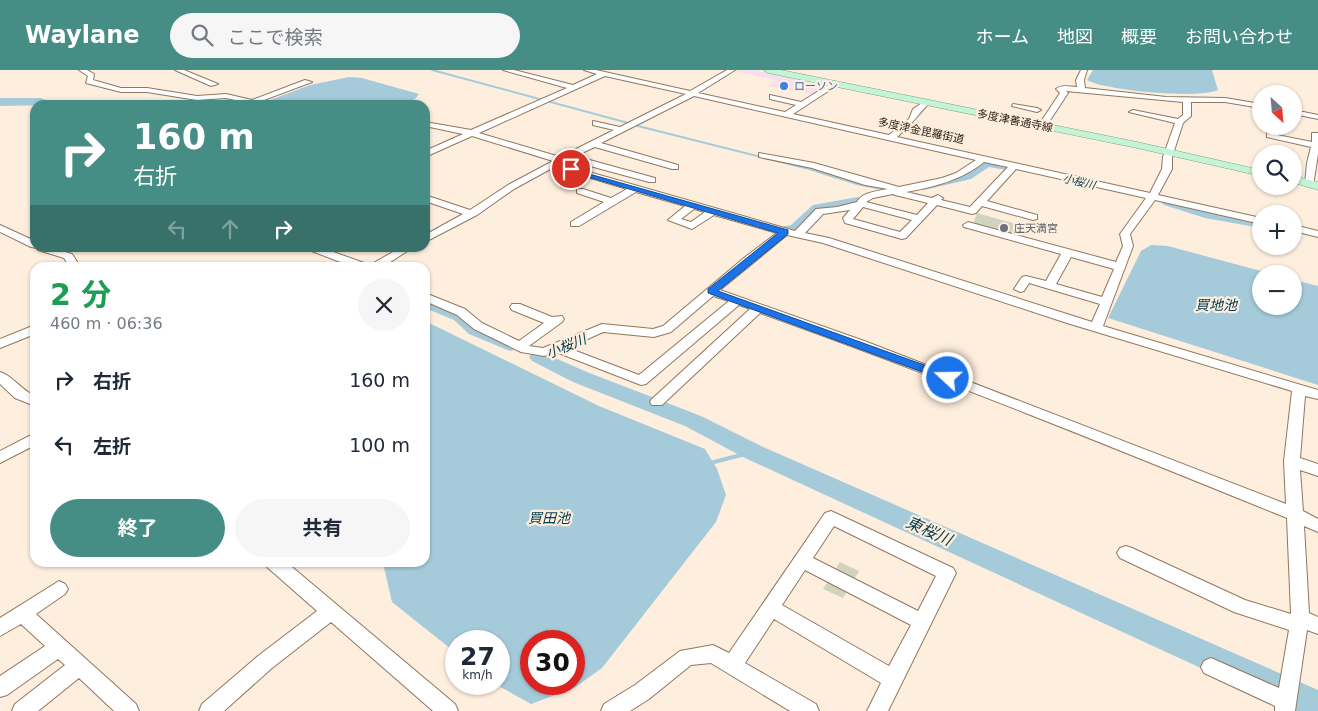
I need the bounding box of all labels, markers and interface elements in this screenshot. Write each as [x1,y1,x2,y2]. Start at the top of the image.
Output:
search box [170,13,520,58]
text: Waylane [25,21,140,49]
icon: search [188,21,216,49]
text: ここで検索 [228,26,323,48]
text: ホーム [976,26,1029,47]
text: 地図 [1057,26,1093,47]
text: 概要 [1121,26,1157,47]
text: お問い合わせ [1185,26,1293,47]
marker: ローソン [778,80,790,92]
place label: ローソン [794,80,838,93]
north arrow [1252,85,1302,135]
map controls [1252,85,1302,315]
street label: 多度津善通寺線 [976,107,1054,135]
street label: 多度津金毘羅街道 [877,115,965,147]
text: 160 m [133,117,255,157]
icon: right [50,120,115,185]
button: search [1252,145,1302,195]
pin [550,148,592,190]
icon: arrive [557,155,585,183]
text: 右折 [133,164,177,189]
water label: 小桜川 [1061,172,1098,192]
button: + [1252,205,1302,255]
icon: left [163,215,191,243]
icon: ahead [216,215,244,243]
icon: right [269,215,297,243]
marker: 庄天満宮 [998,222,1010,234]
place label: 庄天満宮 [1014,222,1058,235]
button: − [1252,265,1302,315]
text: 2 分 [50,277,111,312]
button: close [358,279,410,331]
water label: 買地池 [1195,297,1239,313]
text: 460 m · 06:36 [50,314,163,333]
water label: 小桜川 [544,330,590,361]
position arrow [921,351,973,403]
icon: right [50,366,78,394]
text: 160 m [349,369,410,391]
text: 右折 [93,370,131,392]
icon: left [50,431,78,459]
text: 100 m [349,434,410,456]
text: 左折 [93,435,131,457]
button: 終了 [50,499,225,557]
button: 共有 [235,499,410,557]
water label: 買田池 [528,510,572,526]
water label: 東桜川 [903,513,957,550]
speed limit sign: 30 [520,630,585,695]
text: 27 [460,642,495,671]
text: km/h [462,668,493,682]

